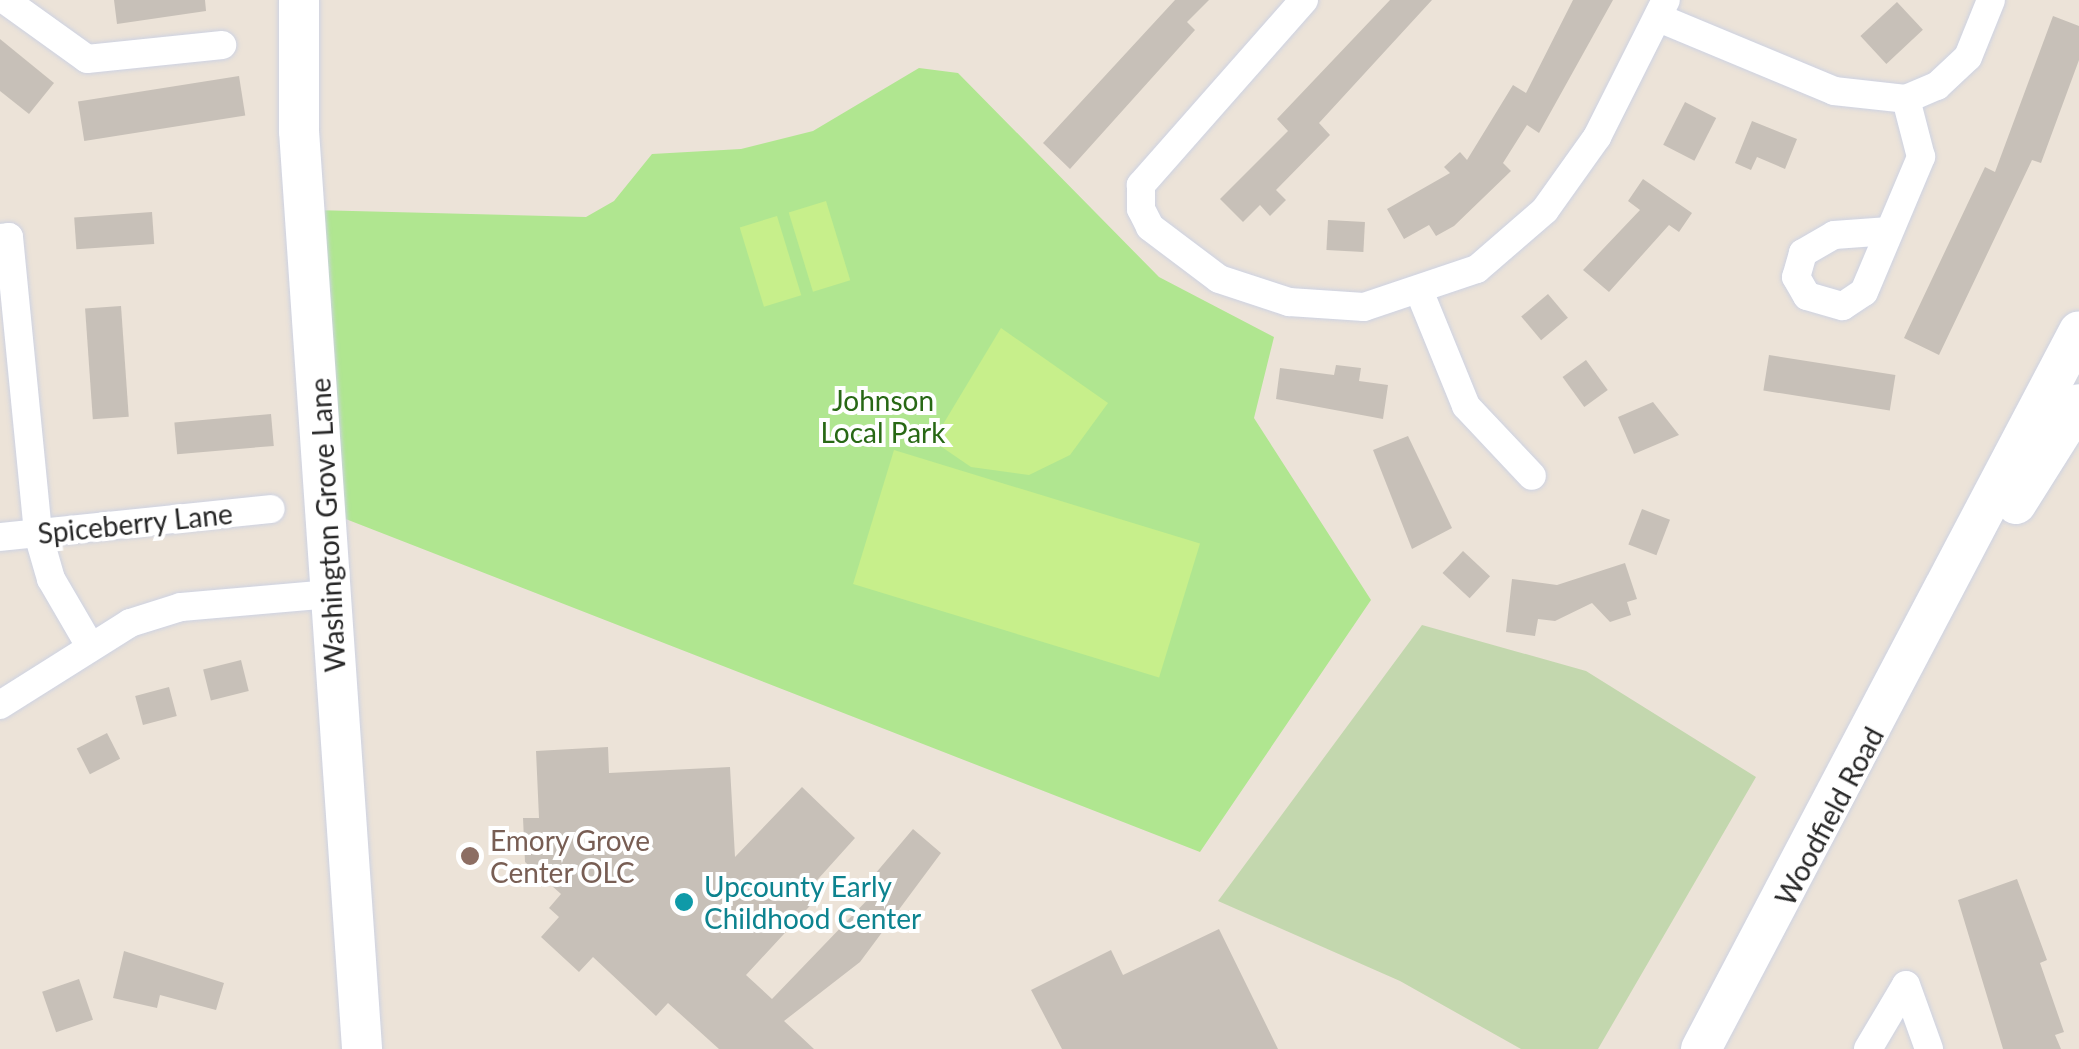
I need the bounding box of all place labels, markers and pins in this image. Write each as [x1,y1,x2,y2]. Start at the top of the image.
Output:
place label: Emory Grove Center OLC [490,823,651,889]
marker: Emory Grove Center OLC [459,845,481,867]
place label: Upcounty Early Childhood Center [704,869,921,935]
marker: Upcounty Early Childhood Center [673,891,695,913]

